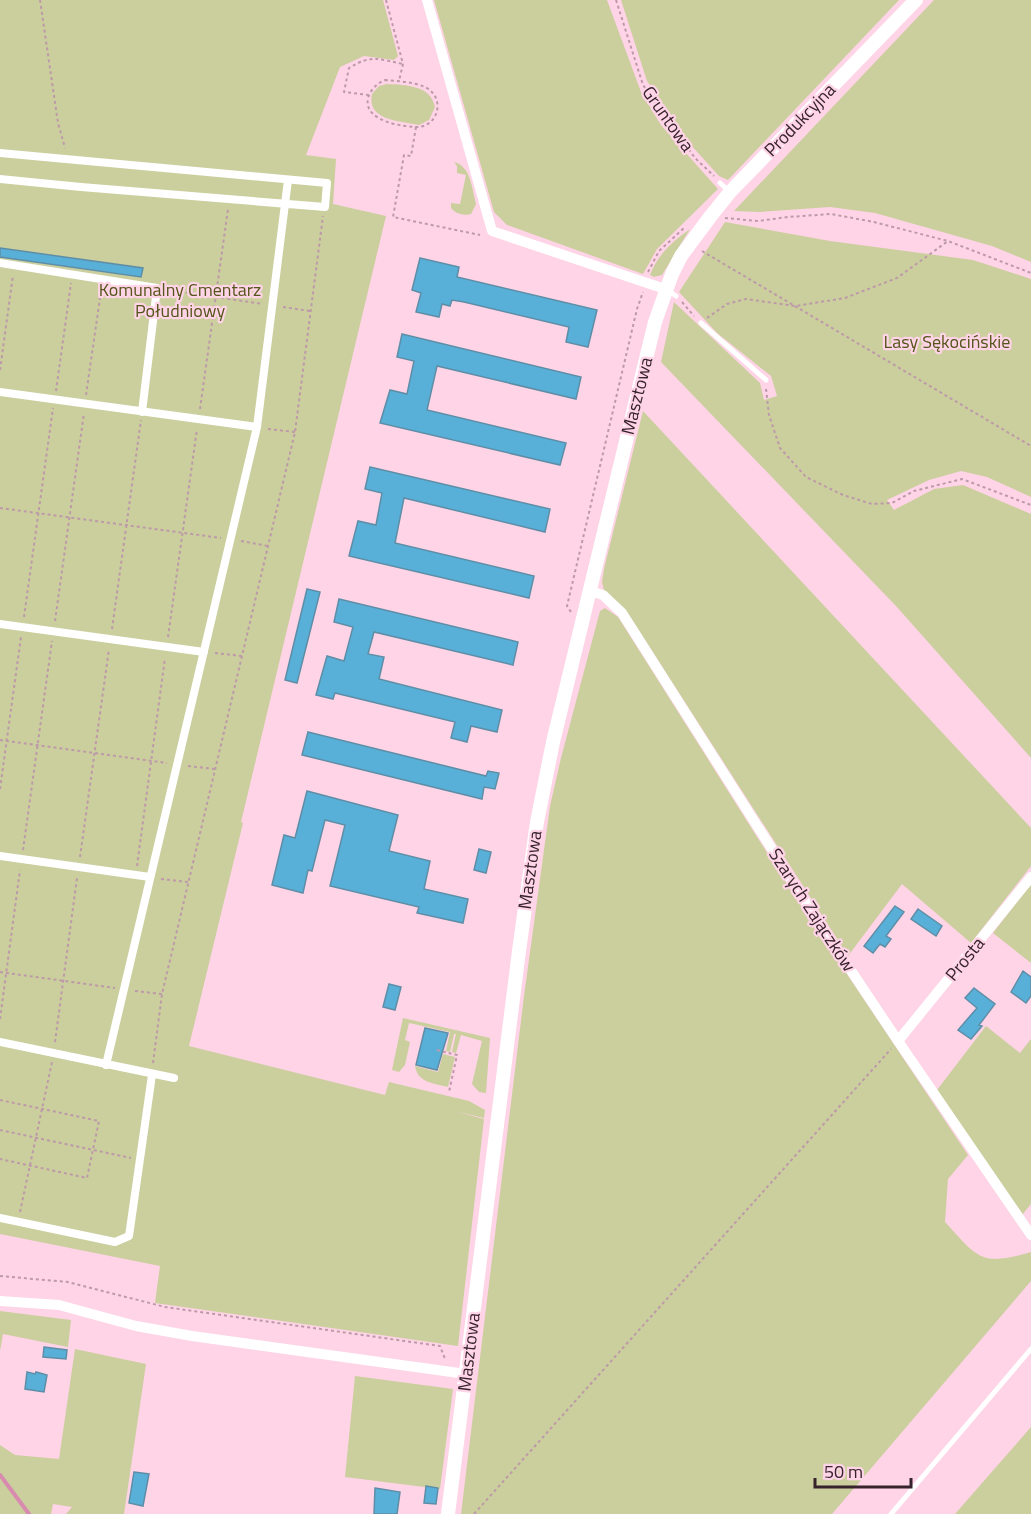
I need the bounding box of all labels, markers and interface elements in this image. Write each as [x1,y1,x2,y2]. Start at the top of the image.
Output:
street label: Produkcyjna [758,77,842,162]
street label: Gruntowa [636,80,701,157]
park label: Komunalny Cmentarz Południowy [99,276,261,324]
park label: Lasy Sękocińskie [884,328,1010,355]
street label: Masztowa [614,354,659,438]
street label: Masztowa [511,829,548,911]
street label: Szarych Zajączków [762,843,863,977]
street label: Prosta [938,931,991,987]
street label: Masztowa [450,1311,487,1393]
scale bar [815,1451,911,1489]
text: 50 m [824,1458,863,1485]

